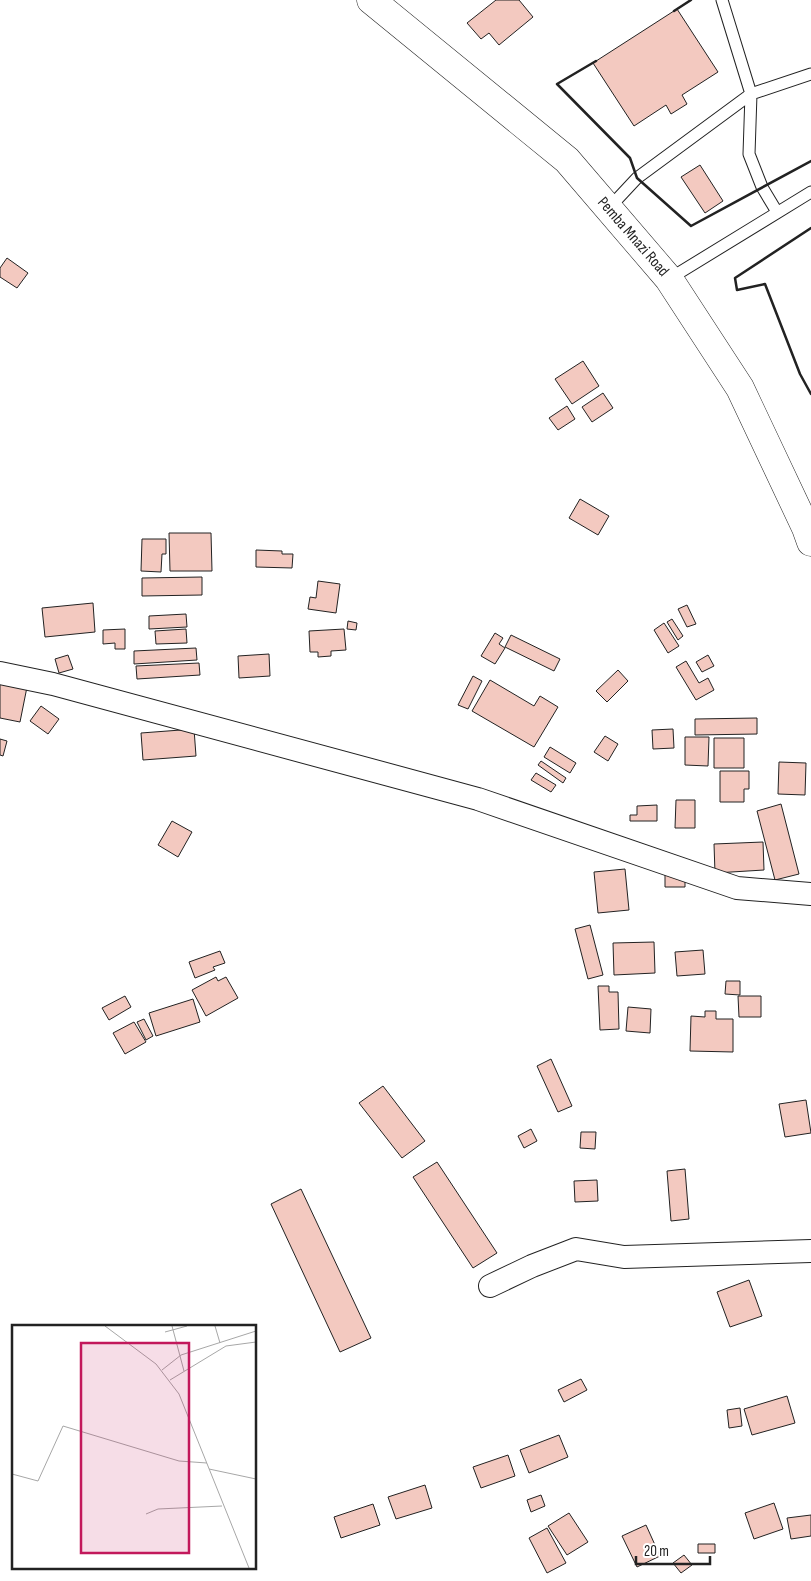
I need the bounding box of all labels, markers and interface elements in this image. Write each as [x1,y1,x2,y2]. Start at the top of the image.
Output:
street label: Pemba Mnazi Road [593,193,673,281]
inset map [12,1325,256,1568]
scale bar [636,1534,710,1566]
text: 20 m [644,1542,669,1561]

